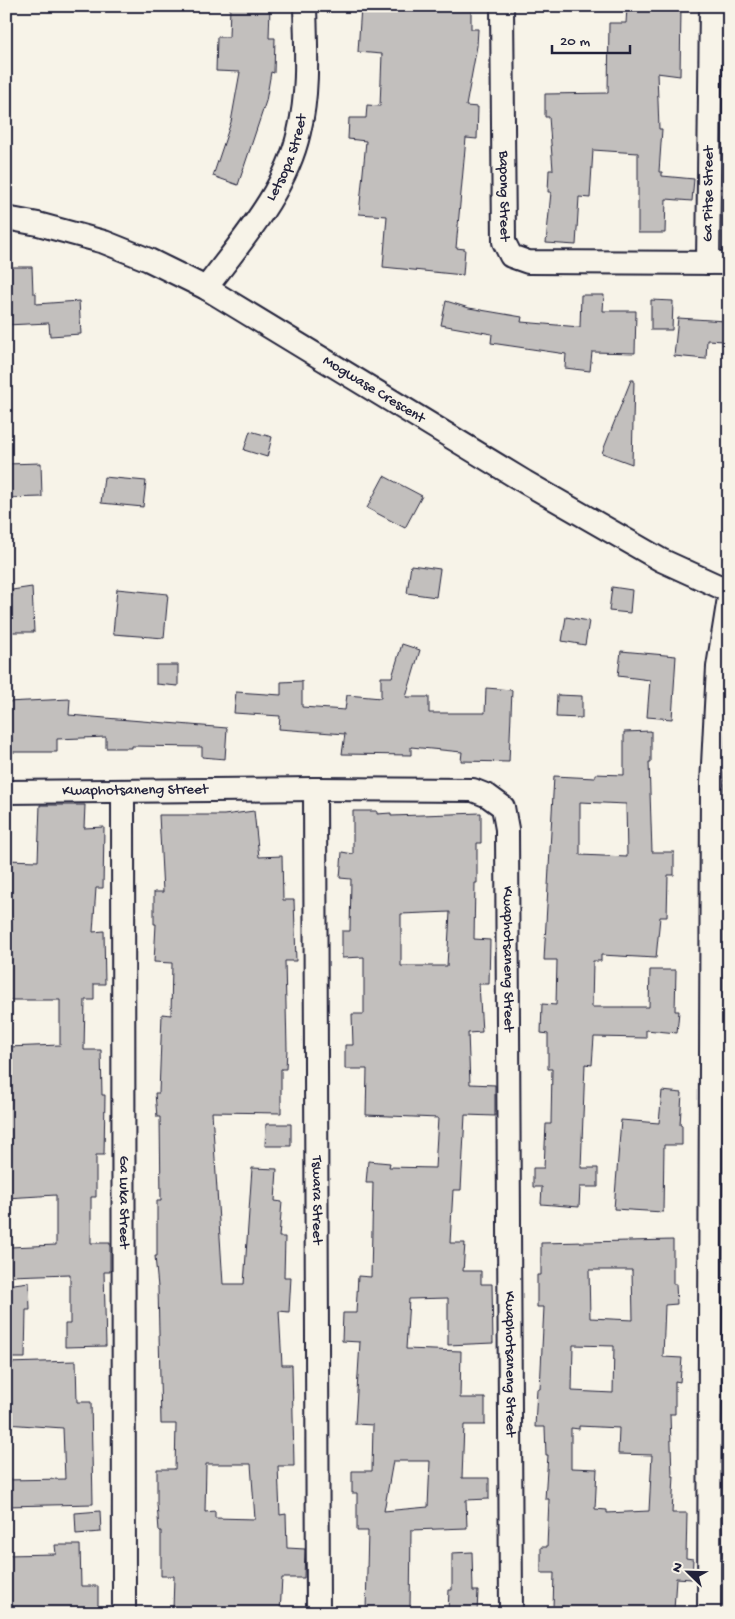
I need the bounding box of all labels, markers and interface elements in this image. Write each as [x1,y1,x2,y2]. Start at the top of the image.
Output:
scale bar [552,22,630,54]
text: 20 m [560,33,590,51]
street label: Letsopa Street [262,111,312,205]
street label: Ga Pitse Street [699,144,718,242]
street label: Bapong Street [494,150,513,243]
street label: Mogwase Crescent [319,352,430,429]
street label: Kwaphotsaneng Street [62,781,210,800]
street label: Kwaphotsaneng Street [498,886,517,1034]
street label: Tswara Street [307,1155,326,1246]
street label: Ga Luka Street [114,1156,133,1250]
street label: Kwaphotsaneng Street [500,1291,519,1439]
north arrow [662,1546,712,1596]
text: N [669,1560,688,1575]

